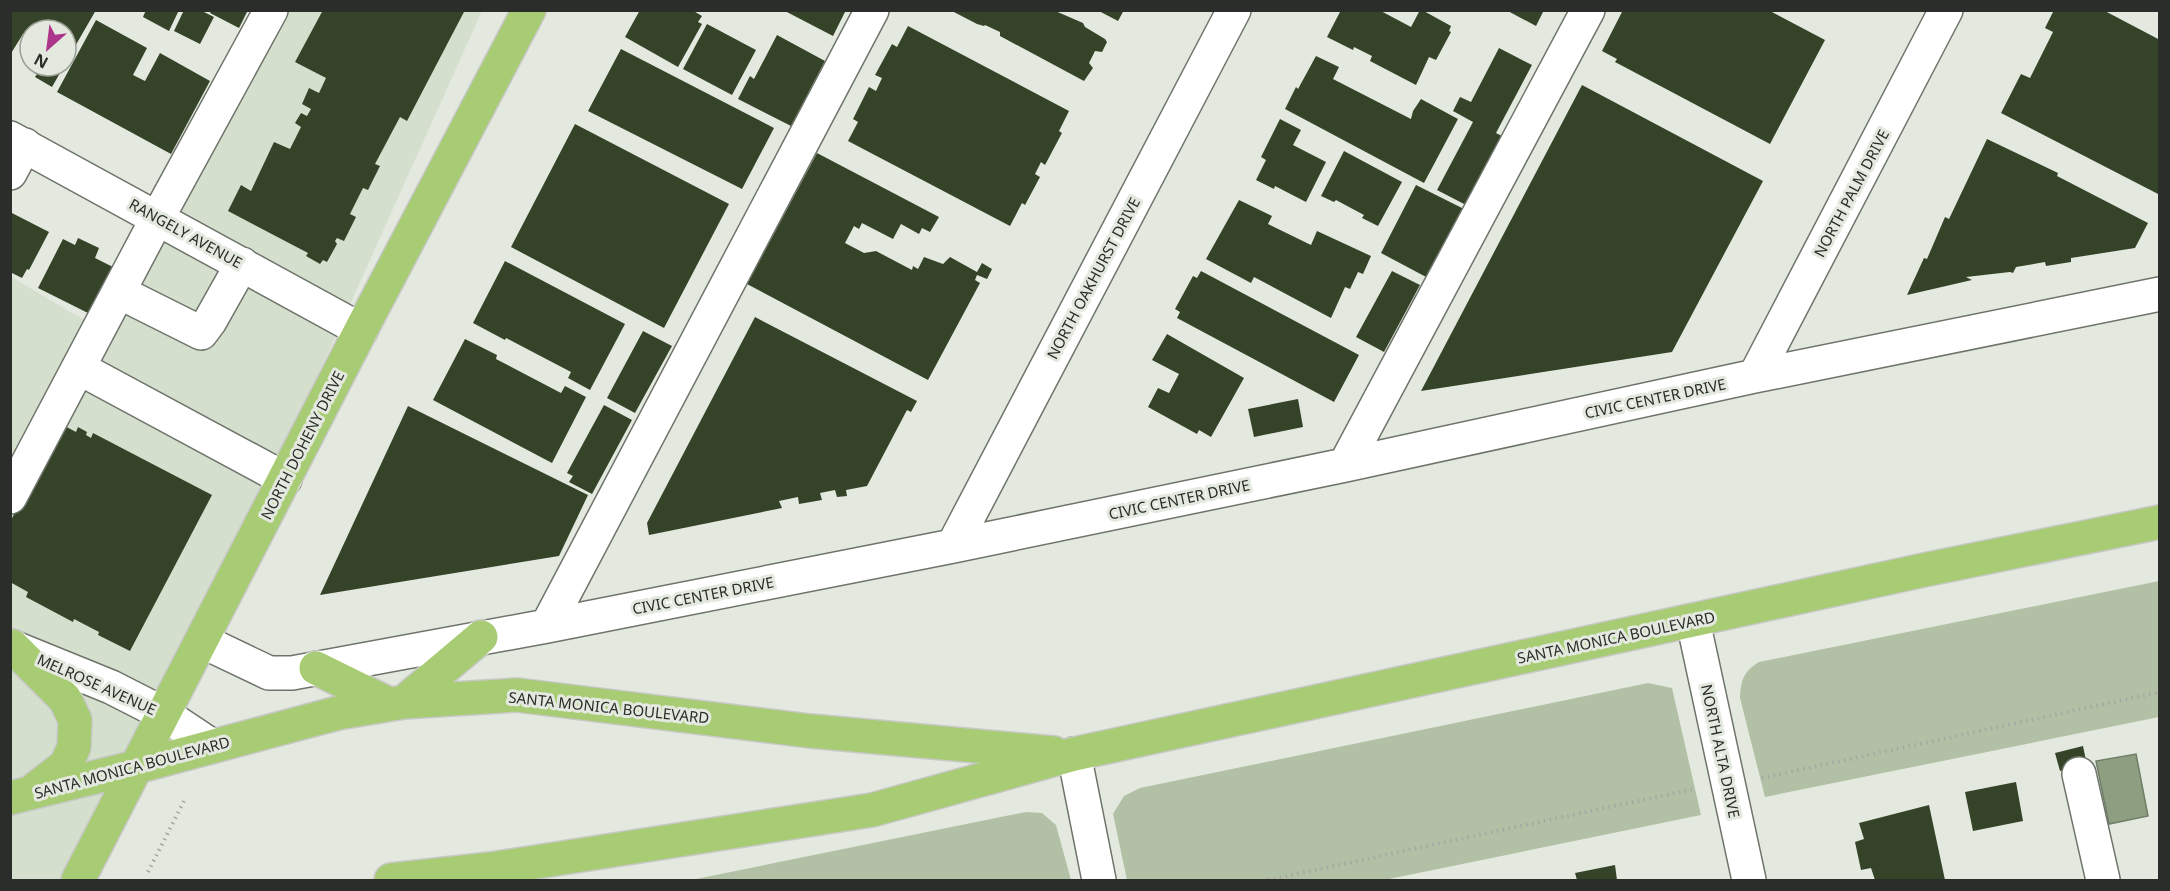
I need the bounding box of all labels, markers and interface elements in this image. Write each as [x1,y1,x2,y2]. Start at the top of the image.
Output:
north arrow [18,18,78,78]
text: N [30,48,52,74]
street label: NORTH PALM DRIVE [1809,126,1893,260]
street label: RANGELY AVENUE [126,194,246,272]
street label: NORTH OAKHURST DRIVE [1042,194,1144,362]
street label: NORTH DOHENY DRIVE [256,367,348,523]
street label: CIVIC CENTER DRIVE [1583,373,1727,423]
street label: CIVIC CENTER DRIVE [1107,474,1251,524]
street label: CIVIC CENTER DRIVE [630,571,776,619]
street label: SANTA MONICA BOULEVARD [1515,606,1717,668]
street label: MELROSE AVENUE [34,649,160,719]
street label: NORTH ALTA DRIVE [1697,682,1745,820]
street label: SANTA MONICA BOULEVARD [508,687,710,727]
street label: SANTA MONICA BOULEVARD [32,731,232,803]

